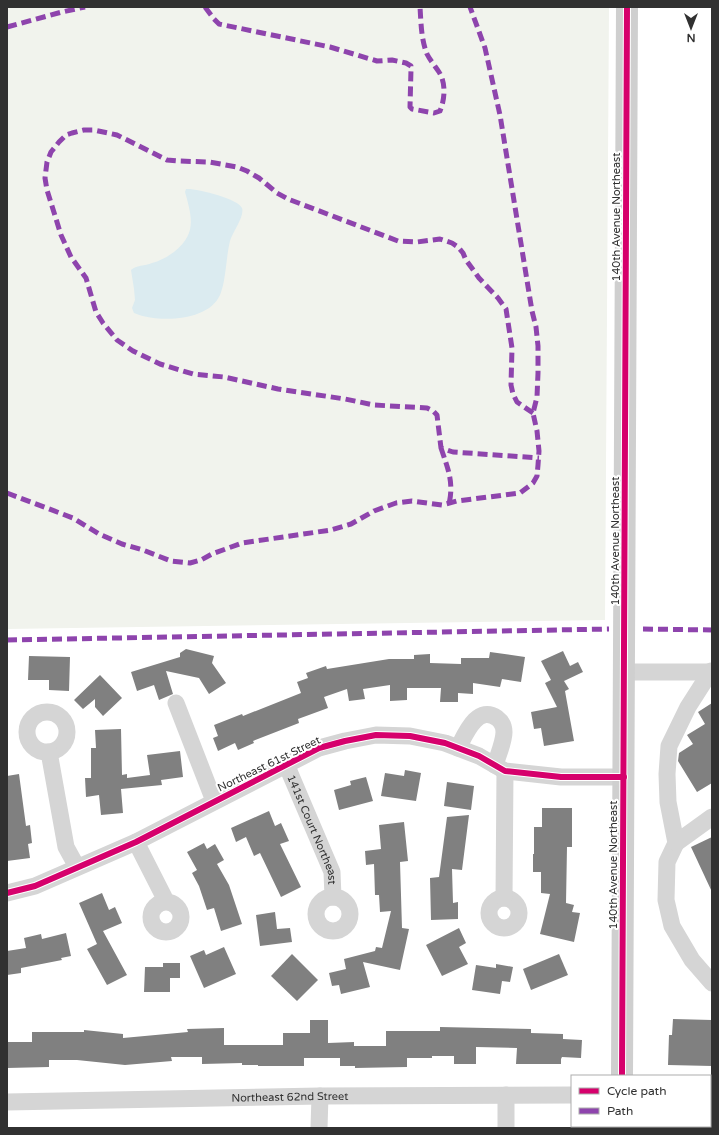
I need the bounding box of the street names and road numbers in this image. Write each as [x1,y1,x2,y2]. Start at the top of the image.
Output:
street label: 140th Avenue Northeast [610,152,623,282]
street label: 140th Avenue Northeast [609,476,622,606]
street label: Northeast 61st Street [215,733,323,795]
street label: 141st Court Northeast [285,773,339,885]
street label: 140th Avenue Northeast [607,800,620,930]
street label: Northeast 62nd Street [231,1089,349,1104]

